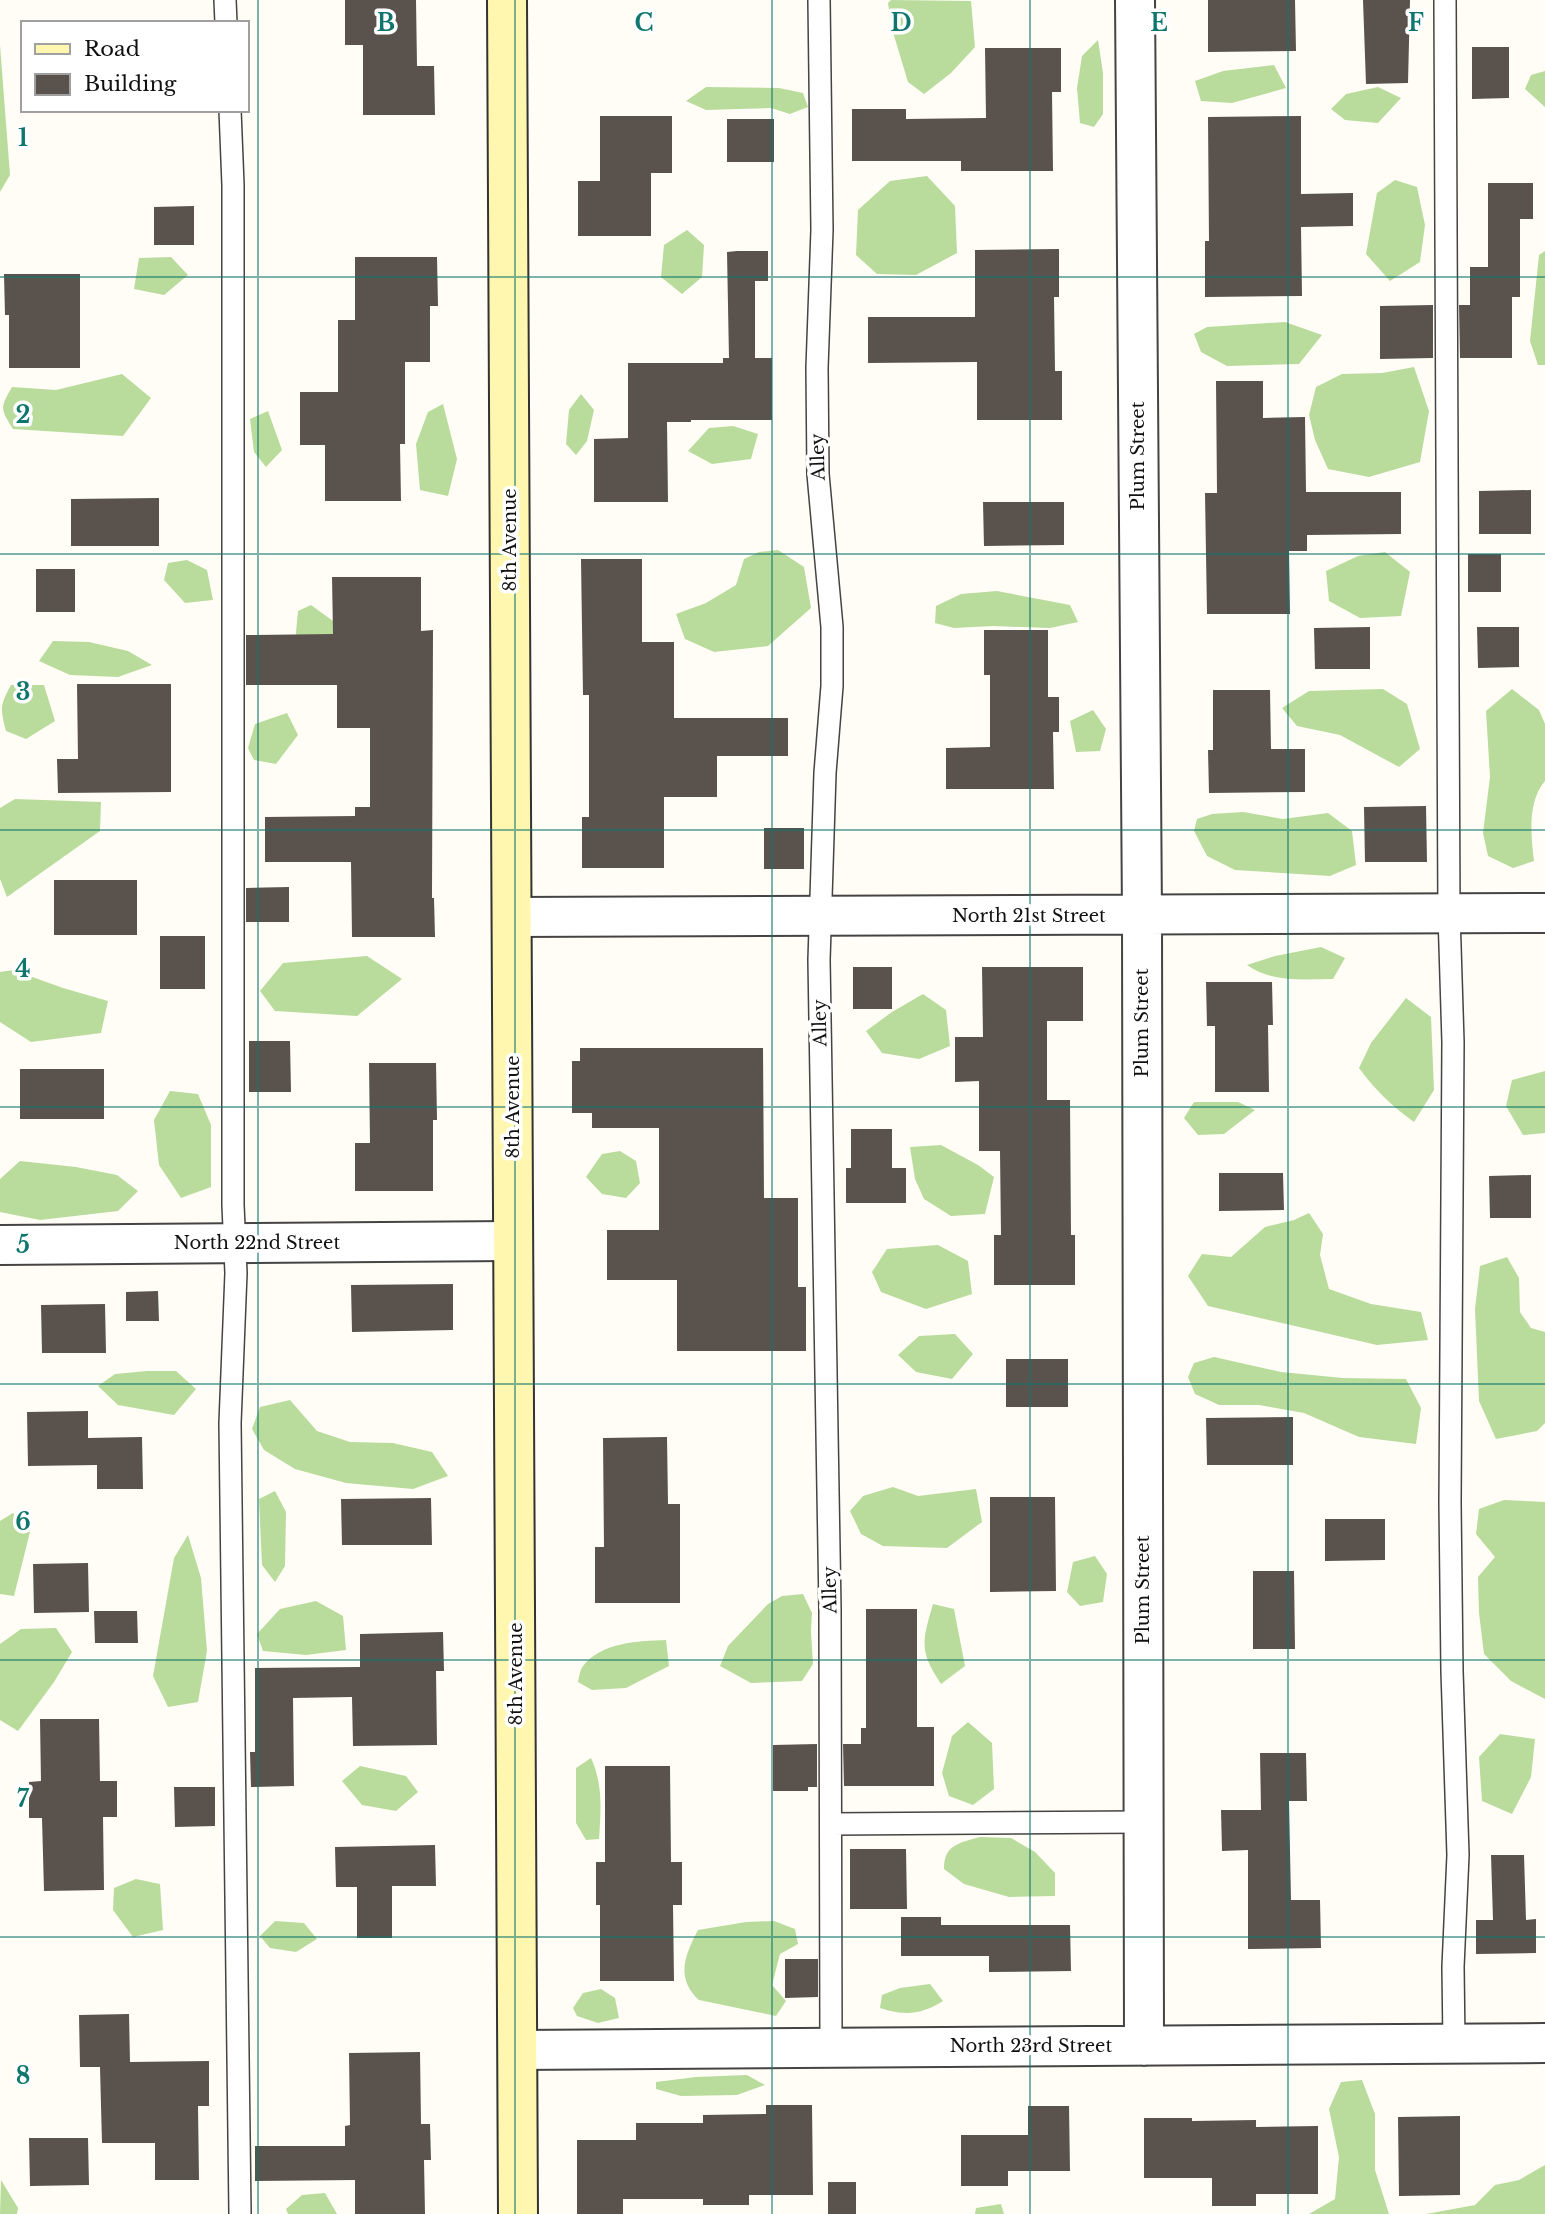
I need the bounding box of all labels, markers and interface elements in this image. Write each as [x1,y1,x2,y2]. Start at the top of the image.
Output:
text: B [377,9,395,37]
text: C [635,9,653,37]
text: D [890,9,912,37]
text: E [1150,9,1168,37]
text: F [1408,9,1424,37]
legend [21,21,248,112]
text: Road [84,36,140,62]
text: Building [84,71,177,97]
text: 1 [18,124,28,152]
text: 2 [16,401,30,429]
street label: Plum Street [1127,401,1149,510]
street label: Alley [806,433,830,482]
street label: 8th Avenue [499,488,521,592]
text: 3 [16,678,30,706]
street label: North 21st Street [952,905,1106,927]
text: 4 [15,955,31,983]
street label: Plum Street [1131,968,1153,1077]
street label: Alley [809,999,831,1048]
street label: 8th Avenue [502,1055,524,1159]
text: 5 [16,1231,30,1259]
street label: North 22nd Street [174,1232,340,1254]
text: 6 [15,1508,31,1536]
street label: Plum Street [1132,1535,1154,1644]
street label: Alley [819,1566,841,1615]
street label: 8th Avenue [505,1622,527,1726]
text: 7 [17,1785,30,1813]
street label: North 23rd Street [950,2035,1112,2057]
text: 8 [16,2062,30,2090]

